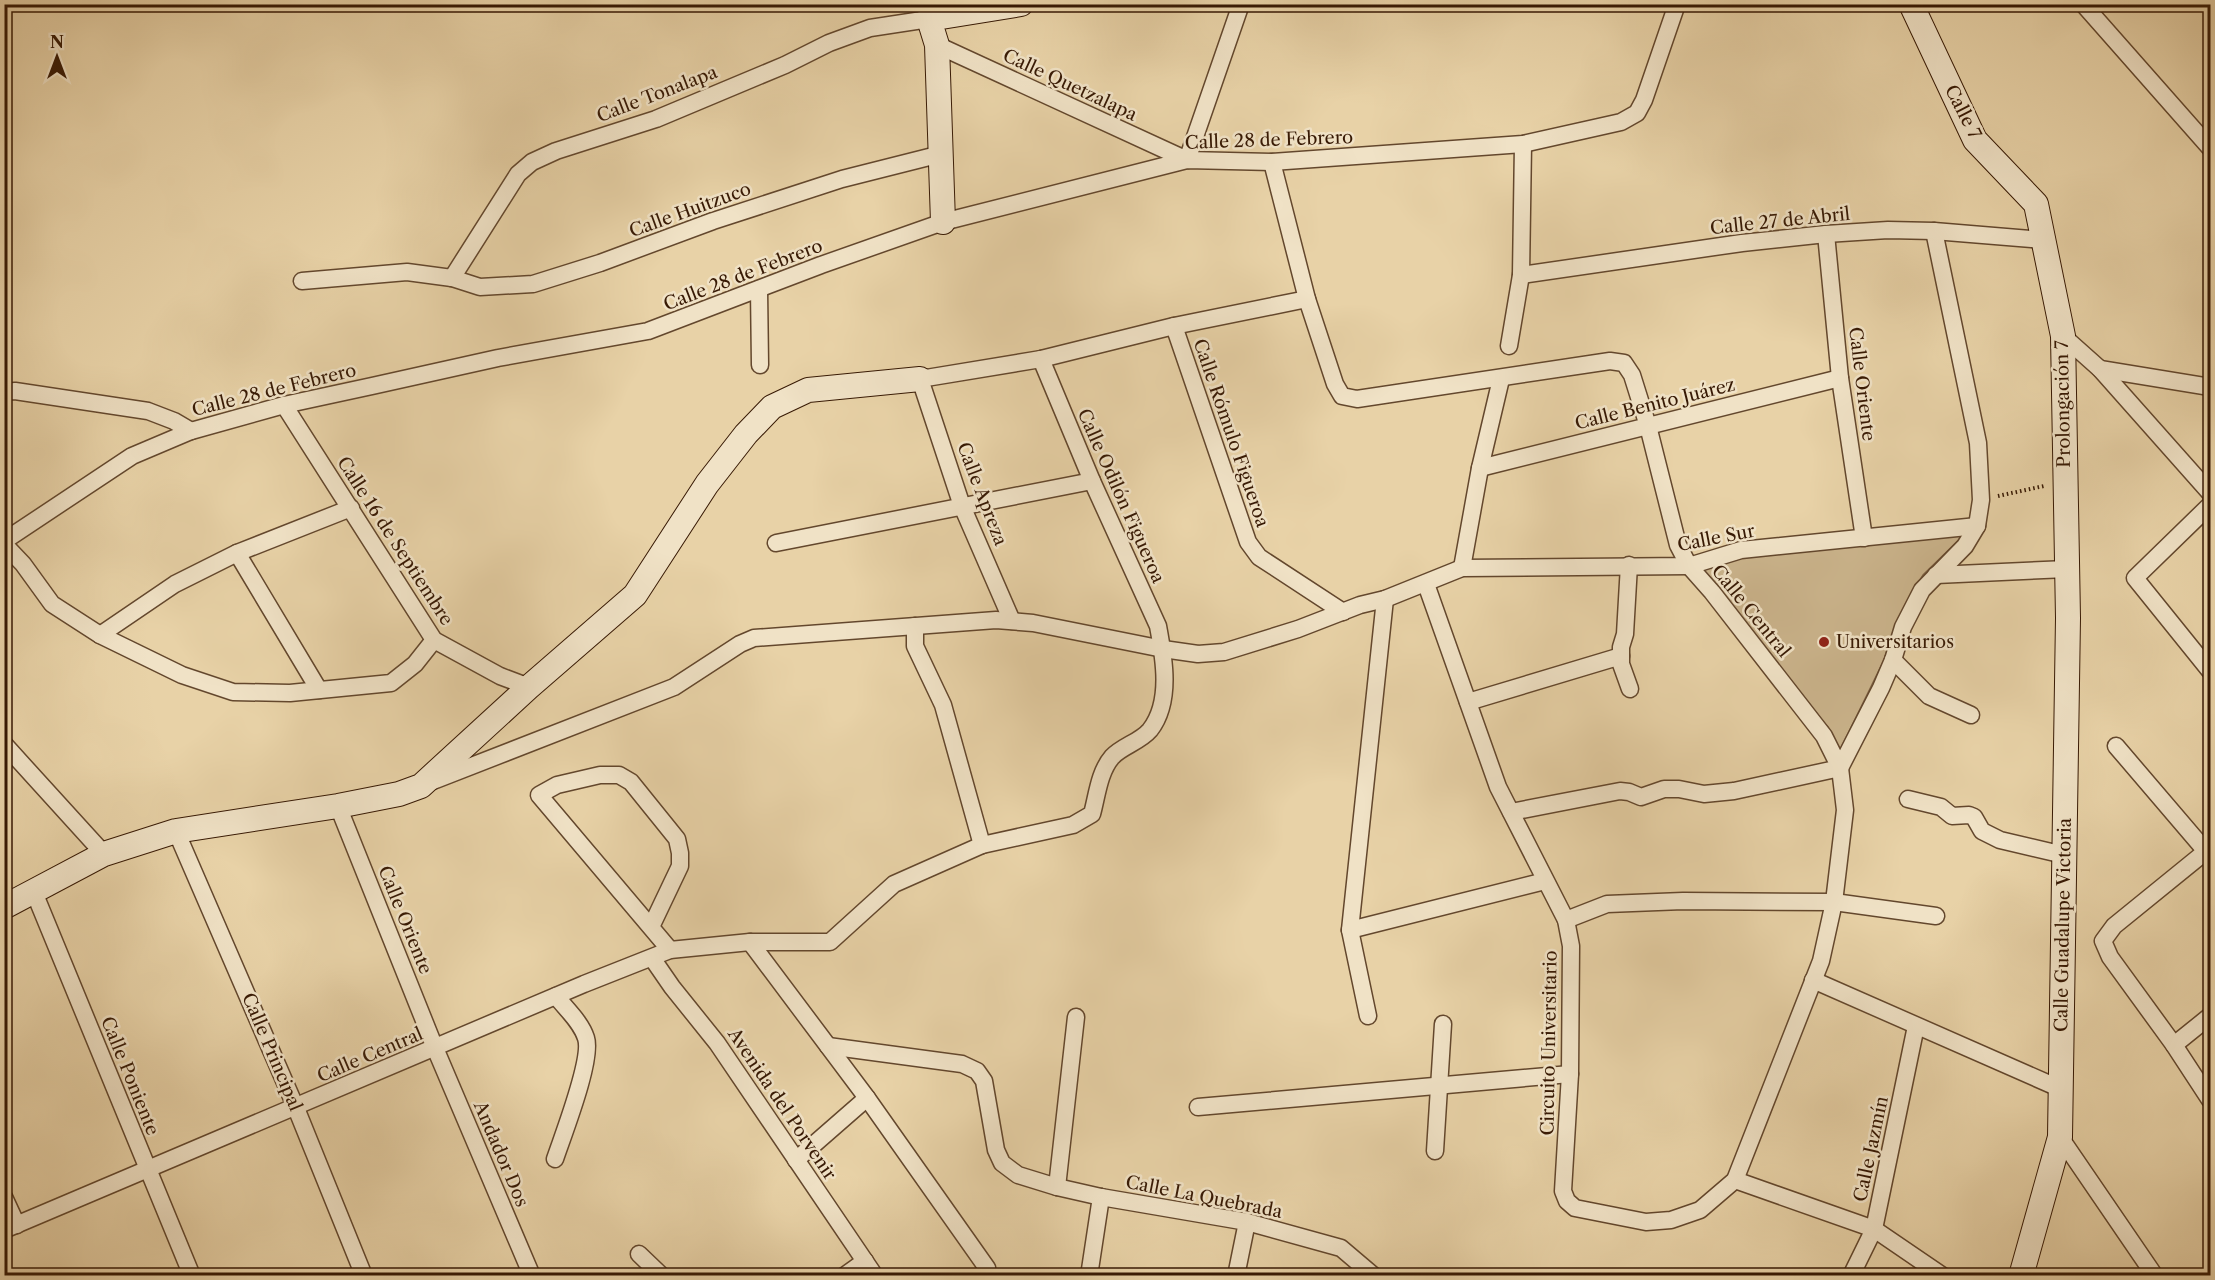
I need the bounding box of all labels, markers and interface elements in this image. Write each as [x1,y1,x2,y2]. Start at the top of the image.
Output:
north arrow [27,27,87,87]
text: N [50,32,64,52]
street label: Calle Quetzalapa [999,44,1141,126]
street label: Calle Tonalapa [594,61,721,127]
street label: Calle 7 [1940,81,1986,143]
street label: Calle 28 de Febrero [1185,126,1353,154]
street label: Calle Huitzuco [626,178,754,242]
street label: Calle 27 de Abril [1709,203,1851,239]
street label: Calle 28 de Febrero [660,235,826,315]
street label: Calle Oriente [1844,326,1880,442]
street label: Calle Rómulo Figueroa [1188,336,1274,531]
street label: Prolongación 7 [2051,340,2075,468]
street label: Calle 28 de Febrero [190,359,358,421]
street label: Calle Benito Juárez [1573,373,1737,435]
street label: Calle Odilón Figueroa [1073,405,1170,587]
street label: Calle Apreza [952,439,1012,549]
street label: Calle 16 de Septiembre [332,453,458,629]
street label: Calle Sur [1675,520,1757,556]
street label: Calle Central [1707,560,1795,662]
place label: Universitarios [1836,631,1954,653]
marker: Universitarios [1817,635,1831,649]
street label: Calle Guadalupe Victoria [2050,817,2076,1032]
street label: Calle Oriente [373,863,437,977]
street label: Circuito Universitario [1536,950,1562,1136]
street label: Calle Principal [237,990,307,1114]
street label: Calle Poniente [96,1013,164,1139]
street label: Calle Central [314,1023,426,1087]
street label: Avenida del Porvenir [722,1023,841,1184]
street label: Calle Jazmín [1849,1094,1893,1204]
street label: Andador Dos [468,1097,533,1210]
street label: Calle La Quebrada [1124,1171,1285,1223]

